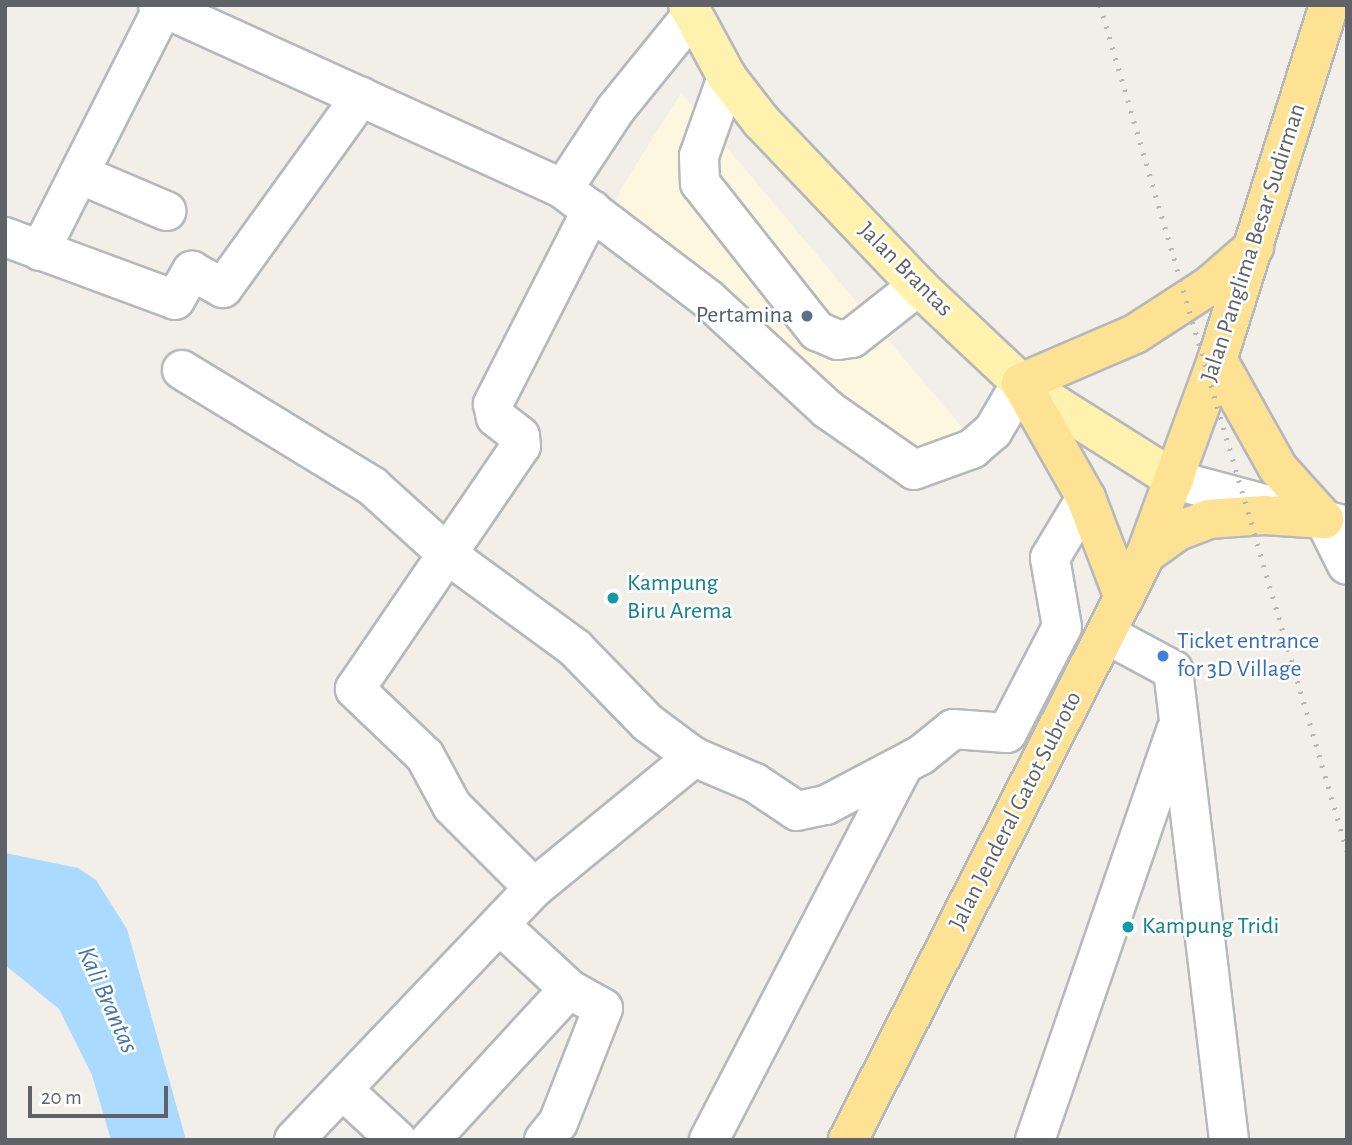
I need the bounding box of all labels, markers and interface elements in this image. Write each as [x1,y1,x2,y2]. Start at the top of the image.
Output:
street label: Jalan Panglima Besar Sudirman [1195,100,1313,386]
street label: Jalan Brantas [852,217,958,323]
place label: Pertamina [696,302,793,330]
marker: Pertamina [799,308,815,324]
place label: Kampung Biru Arema [627,570,732,626]
marker: Kampung Biru Arema [605,590,621,606]
place label: Ticket entrance for 3D Village [1177,628,1319,684]
marker: Ticket entrance for 3D Village [1155,648,1171,664]
street label: Jalan Jenderal Gatot Subroto [943,687,1089,935]
place label: Kampung Tridi [1142,913,1279,941]
marker: Kampung Tridi [1120,919,1136,935]
water label: Kali Brantas [70,942,144,1058]
scale bar [32,1072,172,1116]
text: 20 m [41,1087,82,1108]

